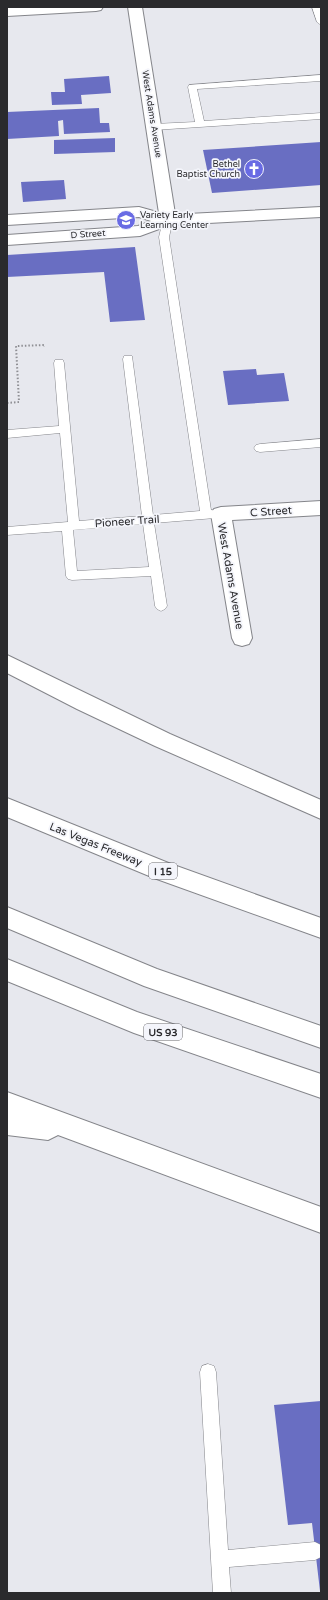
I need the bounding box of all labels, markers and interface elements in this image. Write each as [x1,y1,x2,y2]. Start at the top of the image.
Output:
street label: West Adams Avenue [139,70,164,159]
church icon: Bethel Baptist Church [243,158,265,180]
place label: Bethel Baptist Church [177,159,240,180]
school or university icon: Variety Early Learning Center [115,209,137,231]
place label: Variety Early Learning Center [140,210,209,231]
street label: D Street [70,228,106,241]
street label: C Street [250,504,292,519]
street label: Pioneer Trail [94,513,160,530]
street label: West Adams Avenue [215,522,246,630]
street label: Las Vegas Freeway [48,820,144,869]
road number: I 15 [149,863,177,879]
road number: US 93 [144,1024,182,1040]

